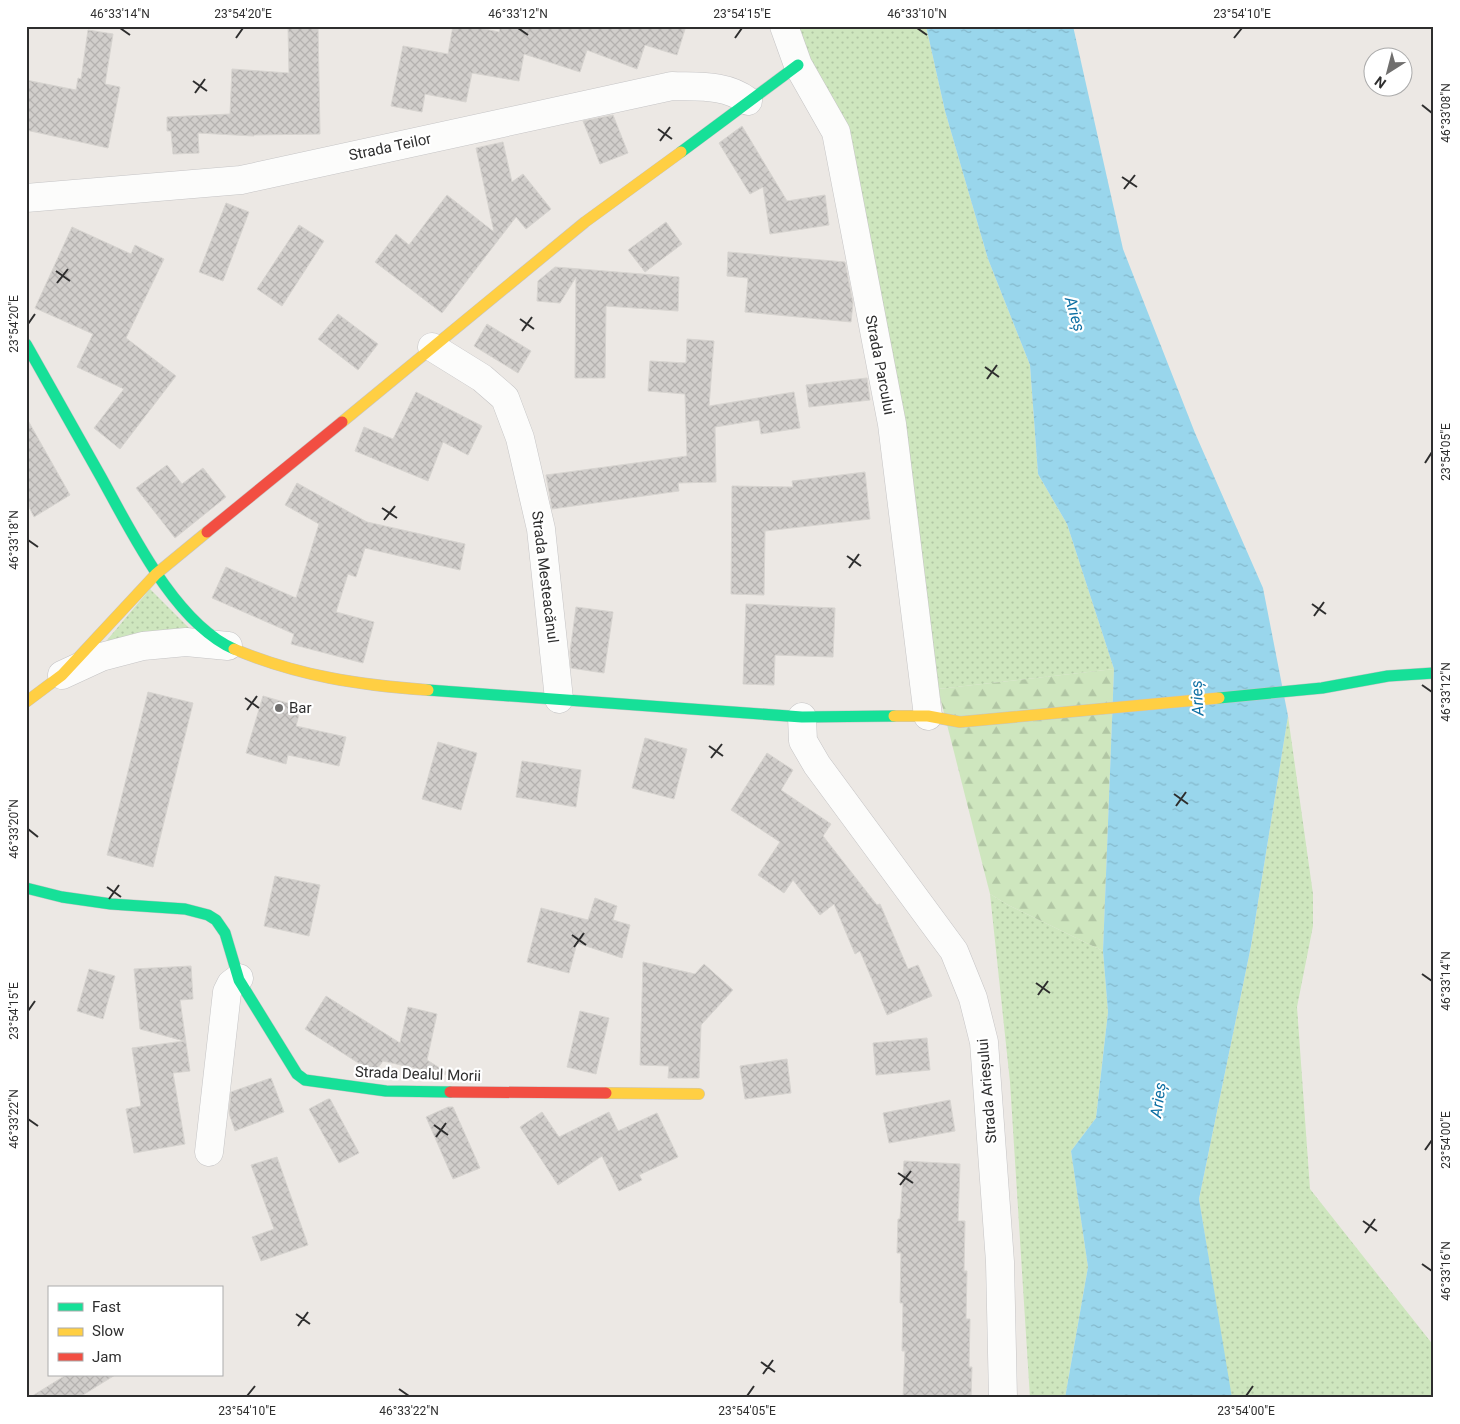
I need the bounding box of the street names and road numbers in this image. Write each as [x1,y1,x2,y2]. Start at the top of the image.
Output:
street label: Strada Teilor [347,129,433,165]
street label: Strada Parcului [862,314,898,416]
street label: Strada Mesteacănul [528,510,562,644]
street label: Strada Arieșului [973,1038,1001,1144]
street label: Strada Dealul Morii [355,1063,481,1085]

